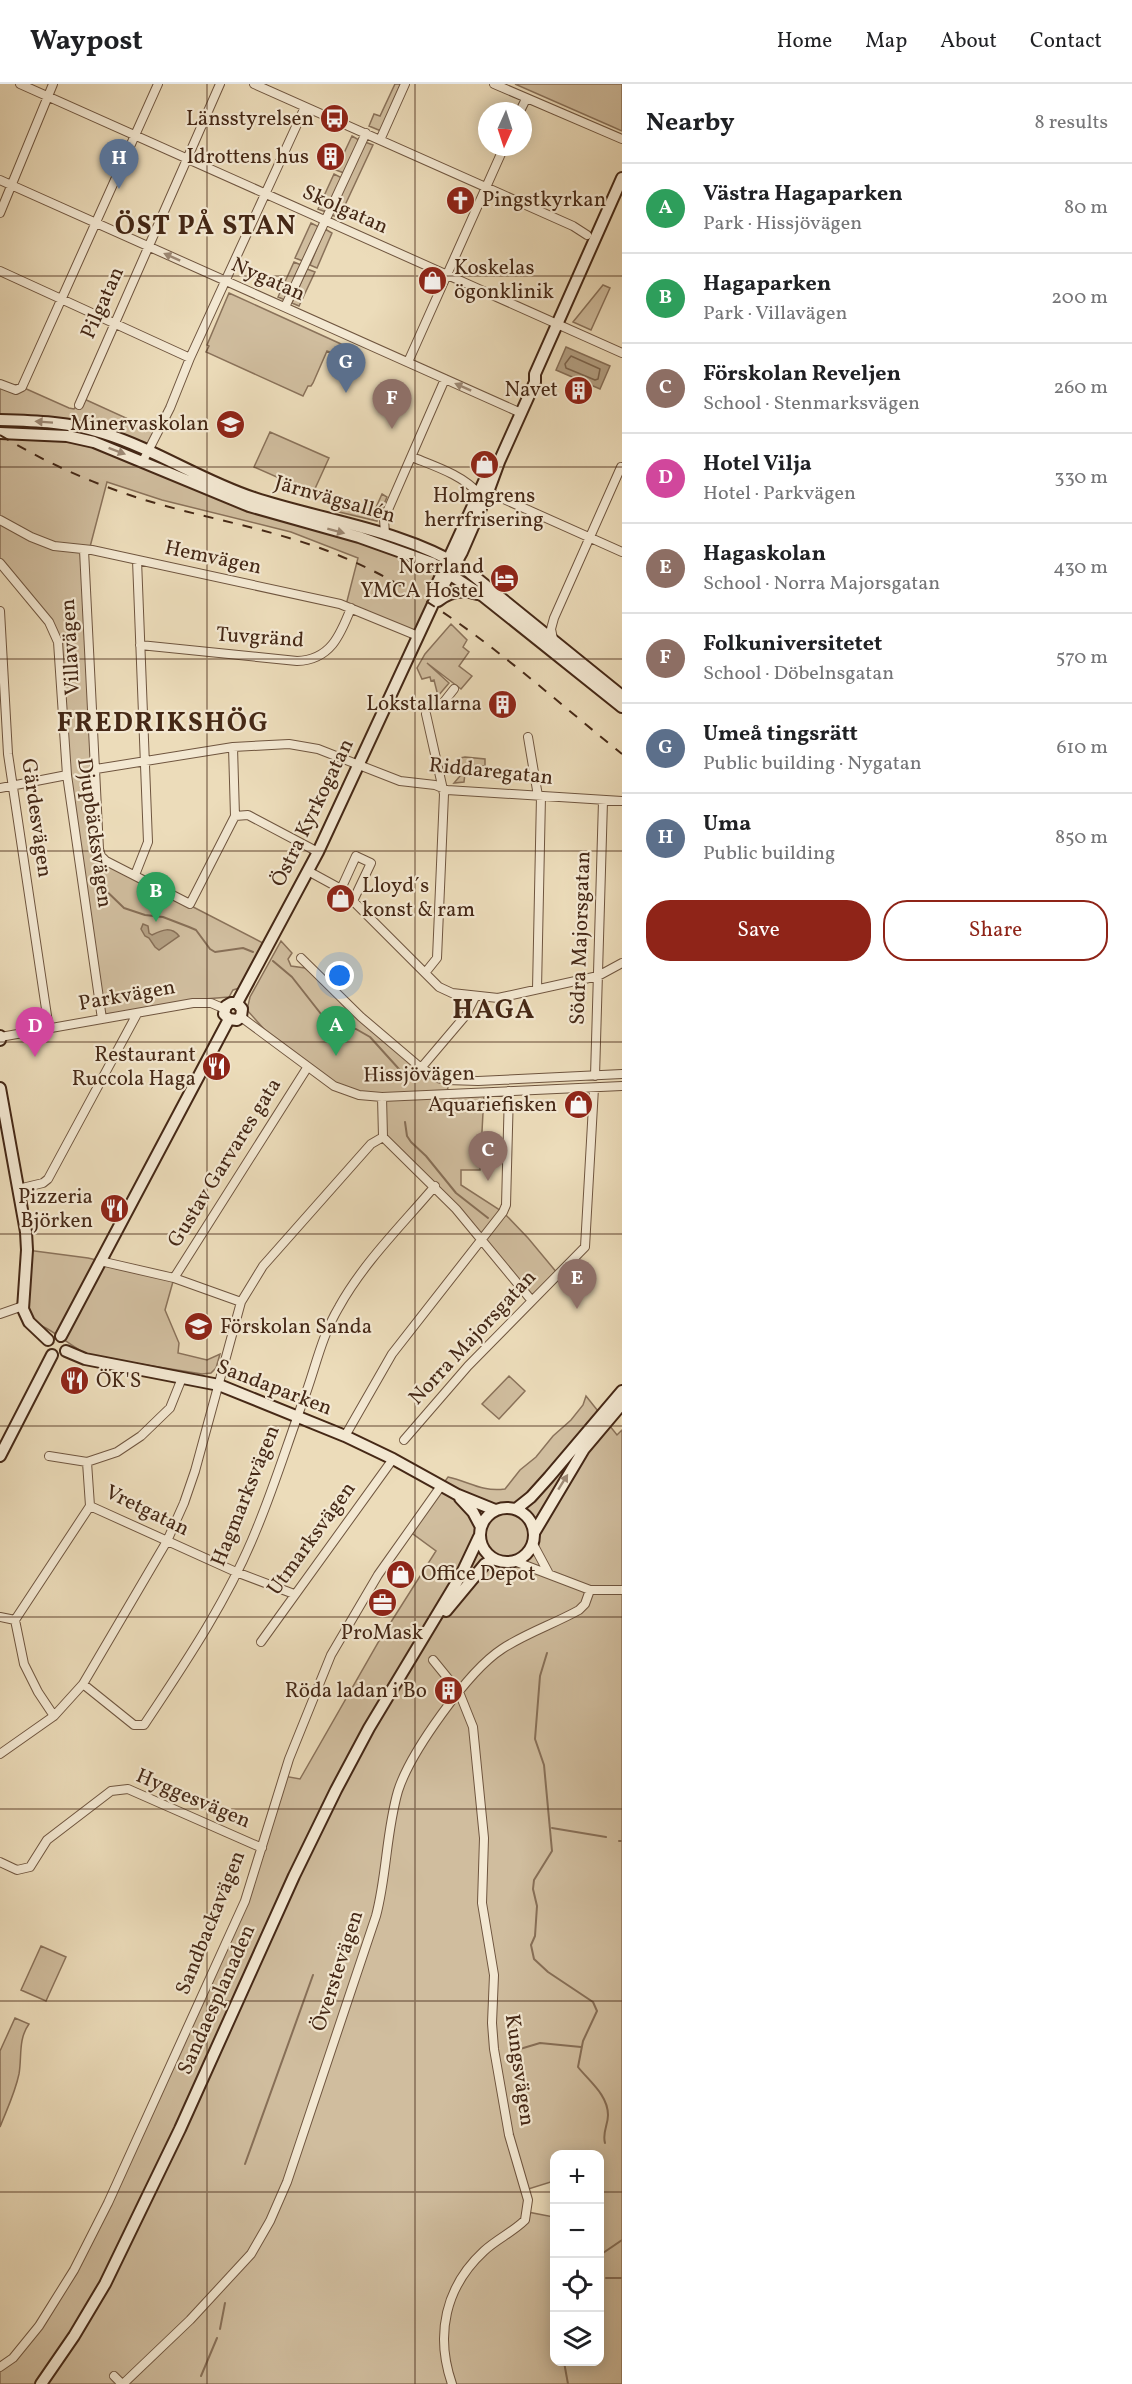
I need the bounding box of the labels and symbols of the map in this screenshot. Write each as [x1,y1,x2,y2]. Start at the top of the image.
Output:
north arrow [478,102,532,156]
bus stop icon: Länsstyrelsen [319,103,351,135]
place label: Länsstyrelsen [186,105,314,134]
pin: H [100,140,138,189]
building icon: Idrottens hus [314,141,346,173]
place label: Idrottens hus [186,143,309,172]
street label: Skolgatan [297,178,393,242]
church icon: Pingstkyrkan [445,184,477,216]
place label: Pingstkyrkan [482,186,606,215]
district label: ÖST PÅ STAN [115,208,297,246]
one-way arrow [163,251,181,261]
street label: Nygatan [226,251,310,309]
place label: Koskelas ögonklinik [454,254,555,307]
street label: Pilgatan [74,262,132,344]
shop icon: Koskelas ögonklinik [417,264,449,296]
pin: G [326,344,366,393]
building icon: Navet [563,374,595,406]
place label: Navet [504,376,558,405]
pin: F [372,380,412,429]
one-way arrow [453,382,471,392]
school or university icon: Minervaskolan [214,408,246,440]
place label: Minervaskolan [70,410,209,439]
one-way arrow [34,417,53,427]
one-way arrow [109,446,127,456]
shop icon: Holmgrens herrfrisering [468,449,500,481]
street label: Järnvägsallén [271,469,399,531]
place label: Holmgrens herrfrisering [424,482,544,535]
one-way arrow [327,526,345,536]
street label: Hemvägen [162,534,264,582]
place label: Norrland YMCA Hostel [360,553,484,606]
hotel icon: Norrland YMCA Hostel [489,563,521,595]
street label: Villavägen [54,598,88,696]
street label: Tuvgränd [215,620,305,656]
building icon: Lokstallarna [487,688,519,720]
place label: Lokstallarna [366,690,482,719]
district label: FREDRIKSHÖG [57,705,269,743]
street label: Östra Kyrkogatan [265,734,361,892]
street label: Riddaregatan [427,751,555,793]
street label: Djupbäcksvägen [69,756,119,910]
street label: Gärdesvägen [13,757,59,879]
street label: Södra Majorsgatan [563,850,599,1026]
pin: B [136,872,176,922]
place label: Lloyd´s konst & ram [362,872,475,925]
shop icon: Lloyd´s konst & ram [325,882,357,914]
your location [325,961,354,990]
street label: Parkvägen [76,973,178,1019]
district label: HAGA [452,992,536,1030]
pin: A [316,1006,356,1056]
pin: D [15,1008,54,1057]
place label: Restaurant Ruccola Haga [72,1041,196,1094]
restaurant icon: Restaurant Ruccola Haga [201,1051,233,1083]
street label: Hissjövägen [363,1060,475,1090]
street label: Gustav Garvares gata [161,1073,289,1253]
shop icon: Aquariefisken [562,1089,594,1121]
place label: Aquariefisken [428,1091,557,1120]
pin: C [468,1132,508,1181]
place label: Pizzeria Björken [18,1183,93,1236]
restaurant icon: Pizzeria Björken [98,1193,130,1225]
pin: E [558,1260,596,1309]
street label: Norra Majorsgatan [403,1264,543,1412]
school or university icon: Förskolan Sanda [183,1311,215,1343]
place label: Förskolan Sanda [220,1313,372,1342]
street label: Sandaparken [212,1353,336,1423]
restaurant icon: ÖK'S [59,1365,91,1397]
place label: ÖK'S [96,1367,141,1396]
street label: Hagmarksvägen [205,1421,287,1571]
one-way arrow [558,1474,569,1490]
street label: Utmarksvägen [261,1476,363,1602]
street label: Vretgatan [100,1478,194,1544]
shop icon: Office Depot [384,1558,416,1590]
place label: Office Depot [421,1560,536,1589]
office icon: ProMask [366,1586,398,1618]
place label: ProMask [341,1619,424,1648]
building icon: Röda ladan i Bo [432,1675,464,1707]
place label: Röda ladan i Bo [285,1677,427,1706]
street label: Hyggesvägen [131,1762,255,1836]
street label: Sandbackavägen [169,1847,253,1999]
street label: Överstevägen [305,1907,371,2035]
street label: Sandaesplanaden [171,1920,263,2080]
street label: Kungsvägen [497,2012,541,2128]

